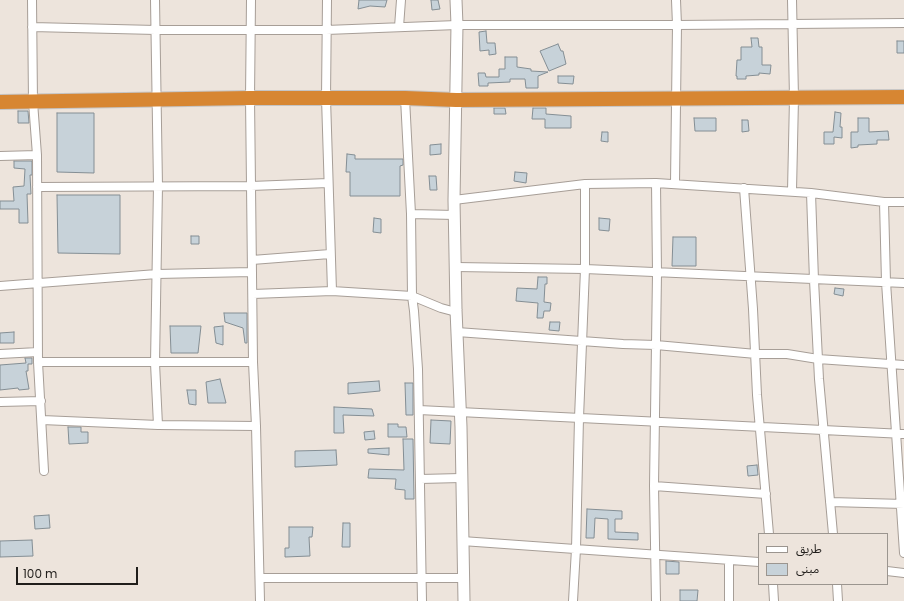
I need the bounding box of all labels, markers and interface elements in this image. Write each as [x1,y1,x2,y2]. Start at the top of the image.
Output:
legend [758,533,888,585]
text: طريق [796,540,822,557]
scale bar [18,559,140,585]
text: مبنى [796,560,819,577]
text: 100 m [23,565,57,582]

